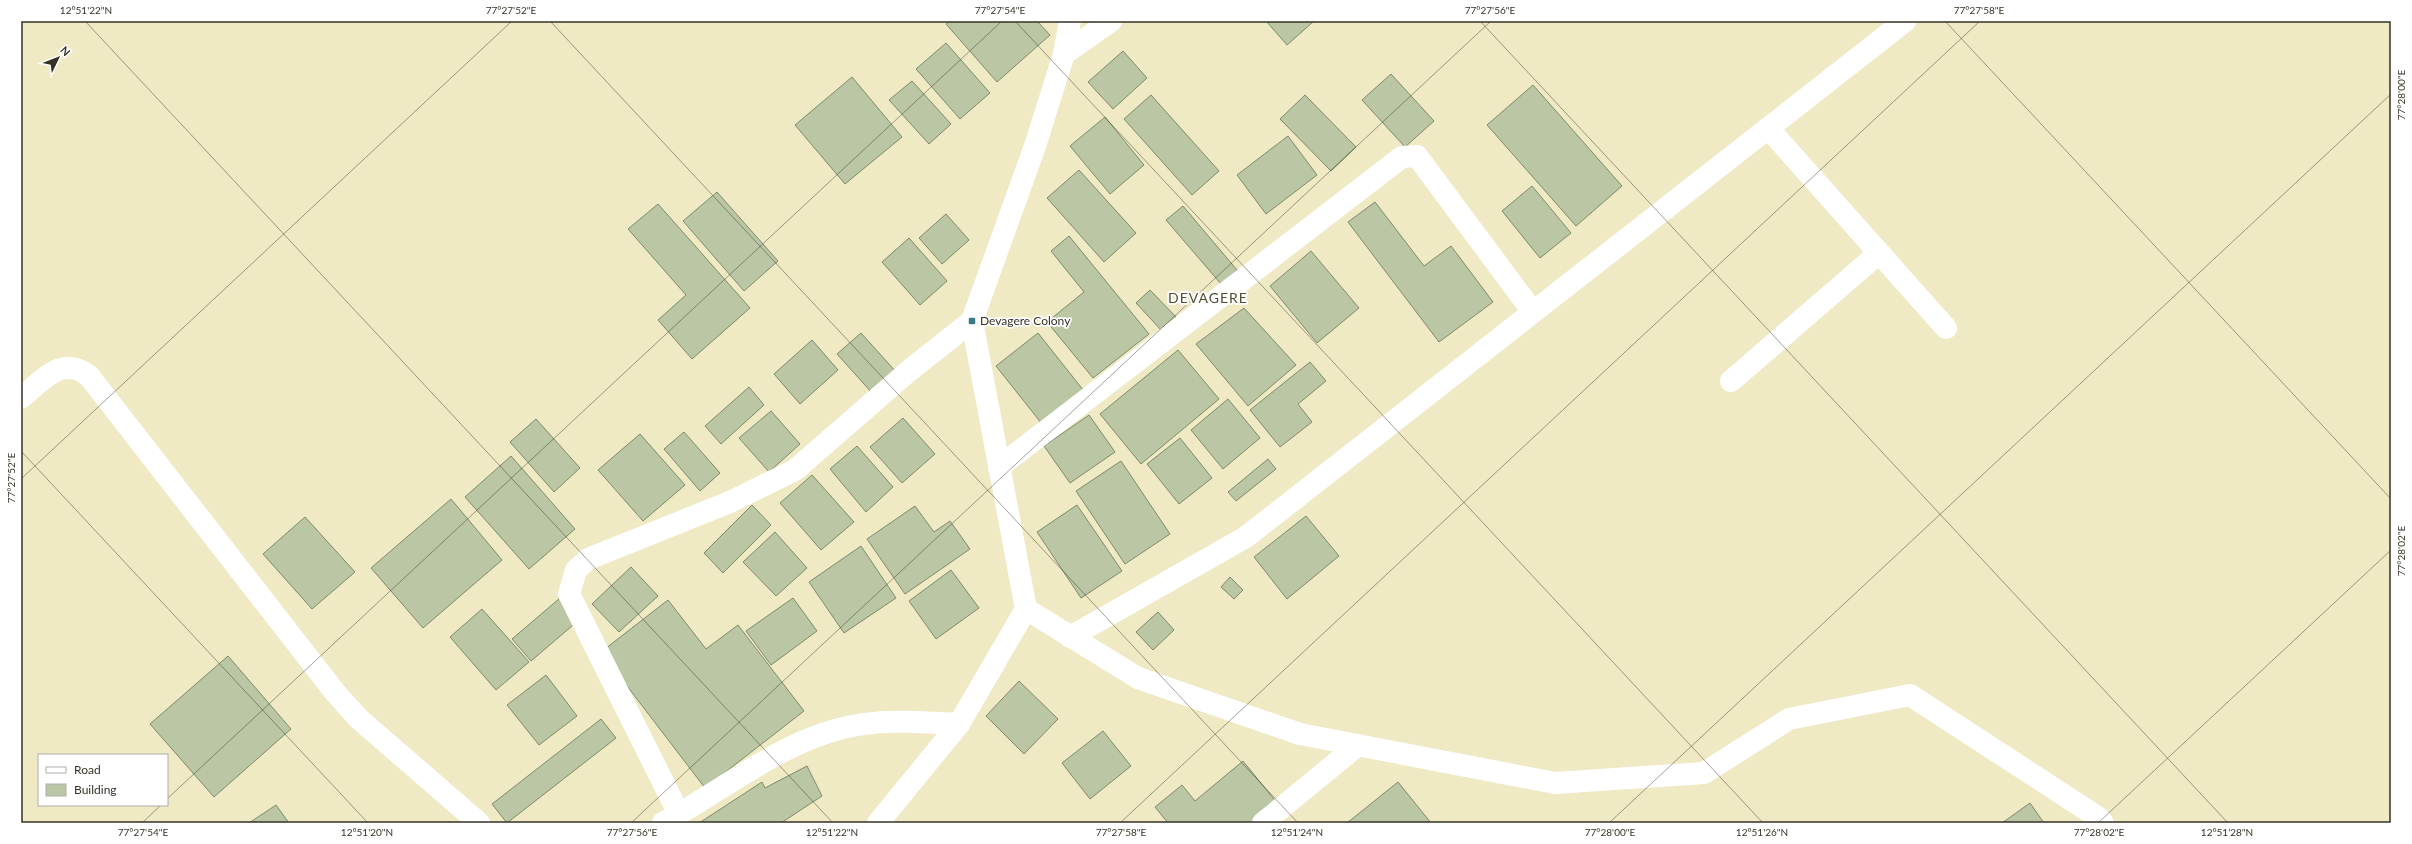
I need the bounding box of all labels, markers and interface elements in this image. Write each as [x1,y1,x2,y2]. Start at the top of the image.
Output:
text: 12°51'22"N [60,4,112,16]
text: 77°27'52"E [486,4,536,16]
text: 77°27'54"E [975,4,1025,16]
text: 77°27'56"E [1465,4,1515,16]
text: 77°27'58"E [1954,4,2004,16]
north arrow [38,38,78,78]
text: N [58,43,73,58]
text: 77°28'00"E [2395,70,2407,120]
district label: DEVAGERE [1168,289,1248,306]
place label: Devagere Colony [980,313,1071,328]
marker: Devagere Colony [967,316,977,326]
text: 77°27'52"E [5,453,17,503]
text: 77°28'02"E [2395,526,2407,576]
legend [38,754,168,806]
text: Road [74,762,101,777]
text: Building [74,782,117,797]
text: 77°27'54"E [118,826,168,838]
text: 12°51'20"N [341,826,393,838]
text: 77°27'56"E [607,826,657,838]
text: 12°51'22"N [806,826,858,838]
text: 77°27'58"E [1096,826,1146,838]
text: 12°51'24"N [1271,826,1323,838]
text: 77°28'00"E [1585,826,1635,838]
text: 12°51'26"N [1736,826,1788,838]
text: 77°28'02"E [2074,826,2124,838]
text: 12°51'28"N [2201,826,2253,838]

